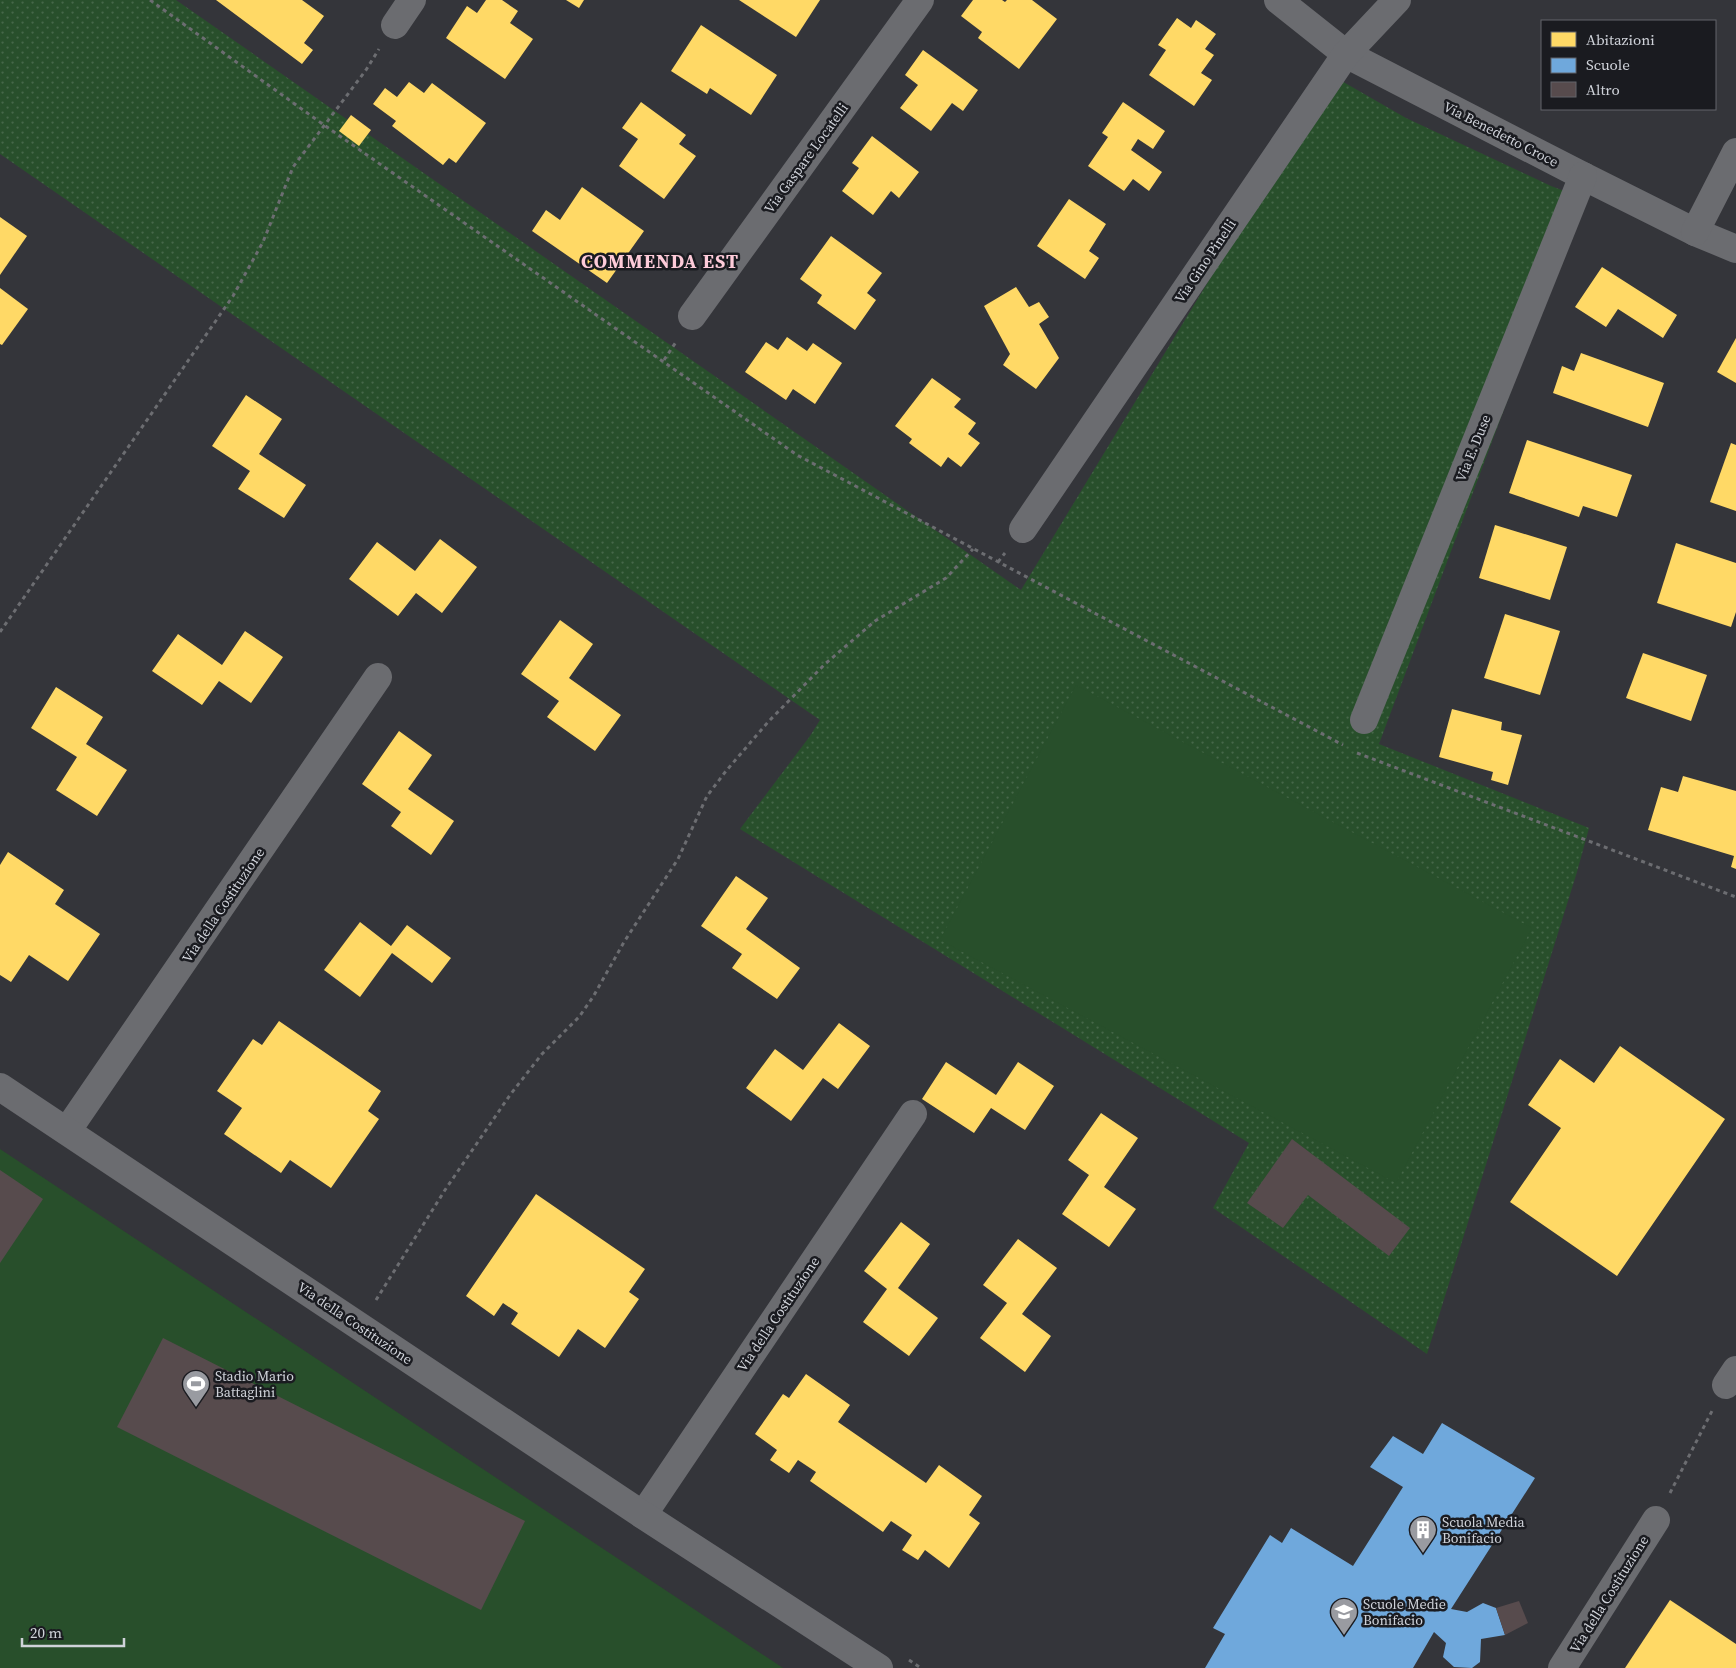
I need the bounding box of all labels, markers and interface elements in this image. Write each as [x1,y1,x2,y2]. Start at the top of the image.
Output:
legend [1541,20,1716,110]
text: Abitazioni [1586,29,1655,50]
text: Scuole [1586,54,1630,75]
text: Altro [1586,79,1620,100]
street label: Via Benedetto Croce [1440,96,1562,172]
street label: Via Gaspare Locatelli [759,99,853,217]
street label: Via Gino Pinelli [1170,215,1240,307]
district label: COMMENDA EST [581,248,739,274]
street label: Via E. Duse [1450,411,1496,485]
street label: Via della Costituzione [177,843,269,967]
street label: Via della Costituzione [732,1252,824,1376]
street label: Via della Costituzione [293,1277,417,1369]
place label: Stadio Mario Battaglini [215,1366,294,1402]
sports icon: Stadio Mario Battaglini [181,1369,211,1408]
place label: Scuola Media Bonifacio [1442,1512,1526,1548]
building icon: Scuola Media Bonifacio [1408,1515,1438,1554]
street label: Via della Costituzione [1565,1531,1653,1657]
place label: Scuole Medie Bonifacio [1363,1594,1446,1630]
school or university icon: Scuole Medie Bonifacio [1329,1597,1359,1636]
scale bar [22,1616,125,1648]
text: 20 m [30,1622,62,1643]

